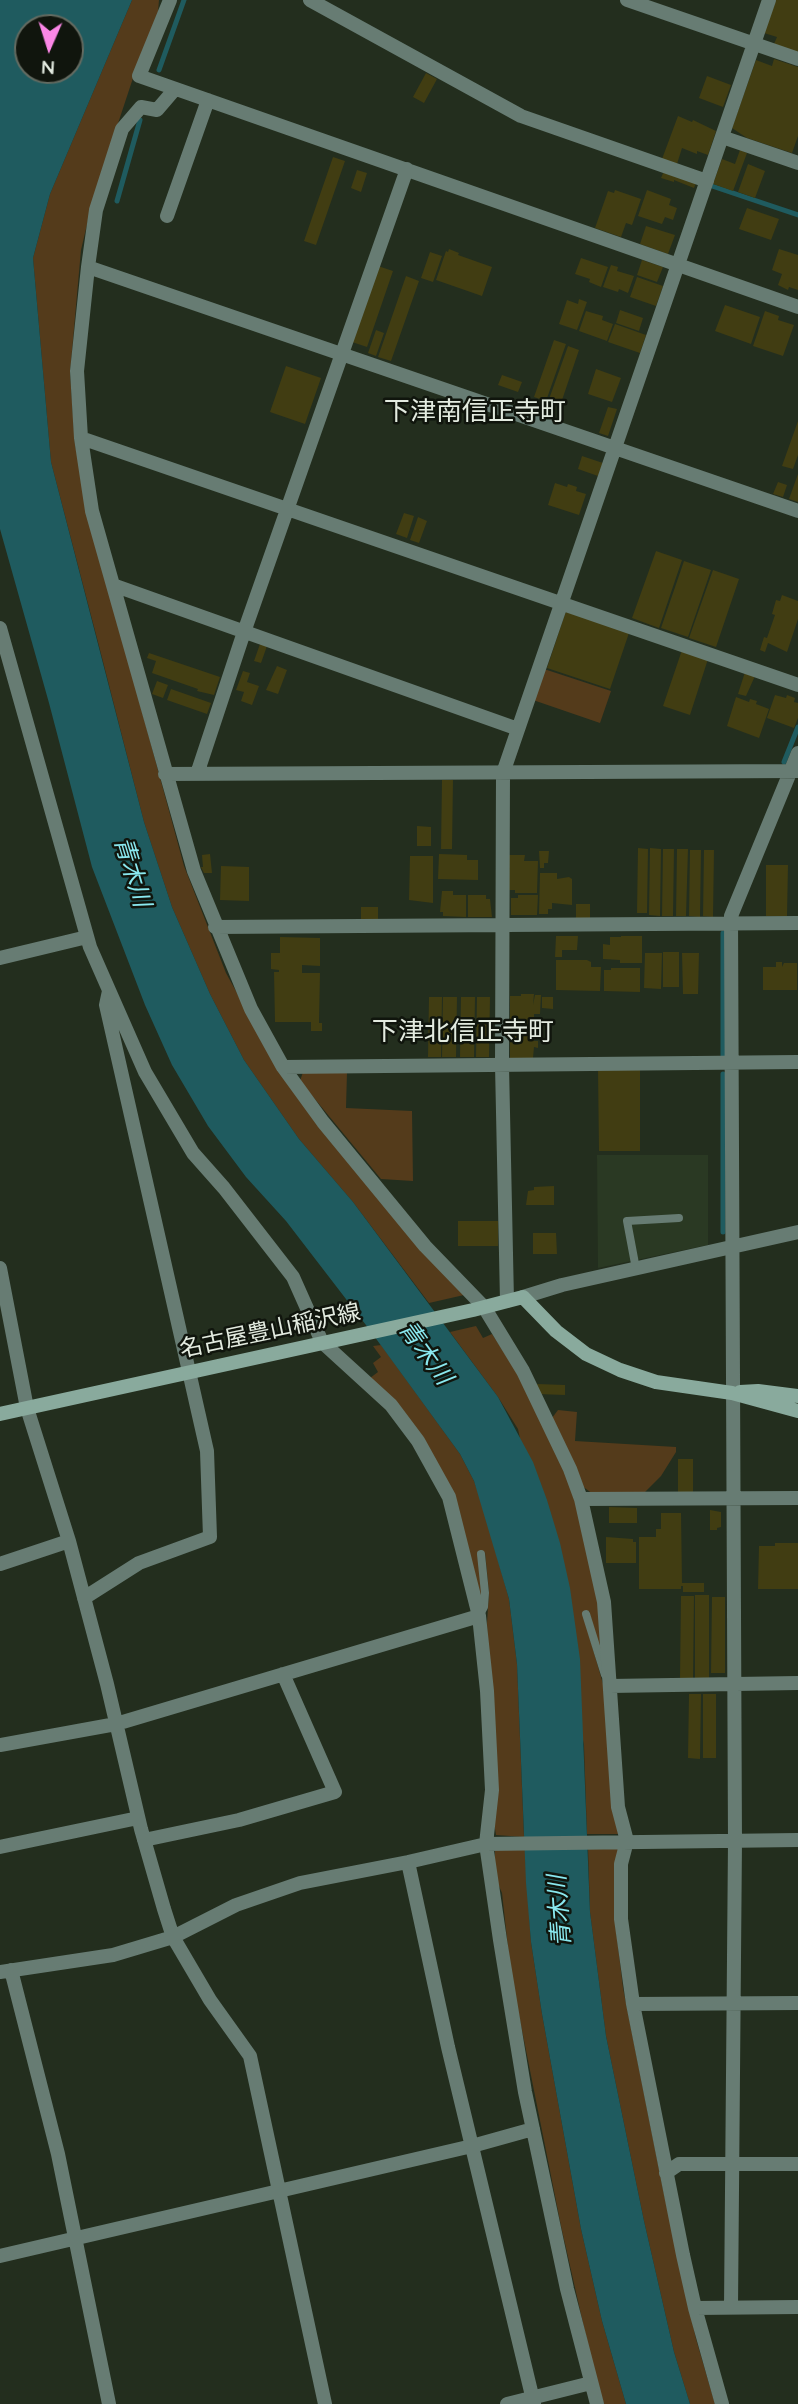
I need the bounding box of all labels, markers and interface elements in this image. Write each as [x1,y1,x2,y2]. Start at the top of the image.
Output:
north arrow [14,14,84,84]
text: N [40,56,56,80]
district label: 下津南信正寺町 [384,396,566,428]
water label: 青木川 [108,833,156,911]
district label: 下津北信正寺町 [372,1016,554,1048]
street label: 名古屋豊山稲沢線 [177,1298,363,1364]
water label: 青木川 [392,1315,458,1391]
water label: 青木川 [543,1874,577,1948]

